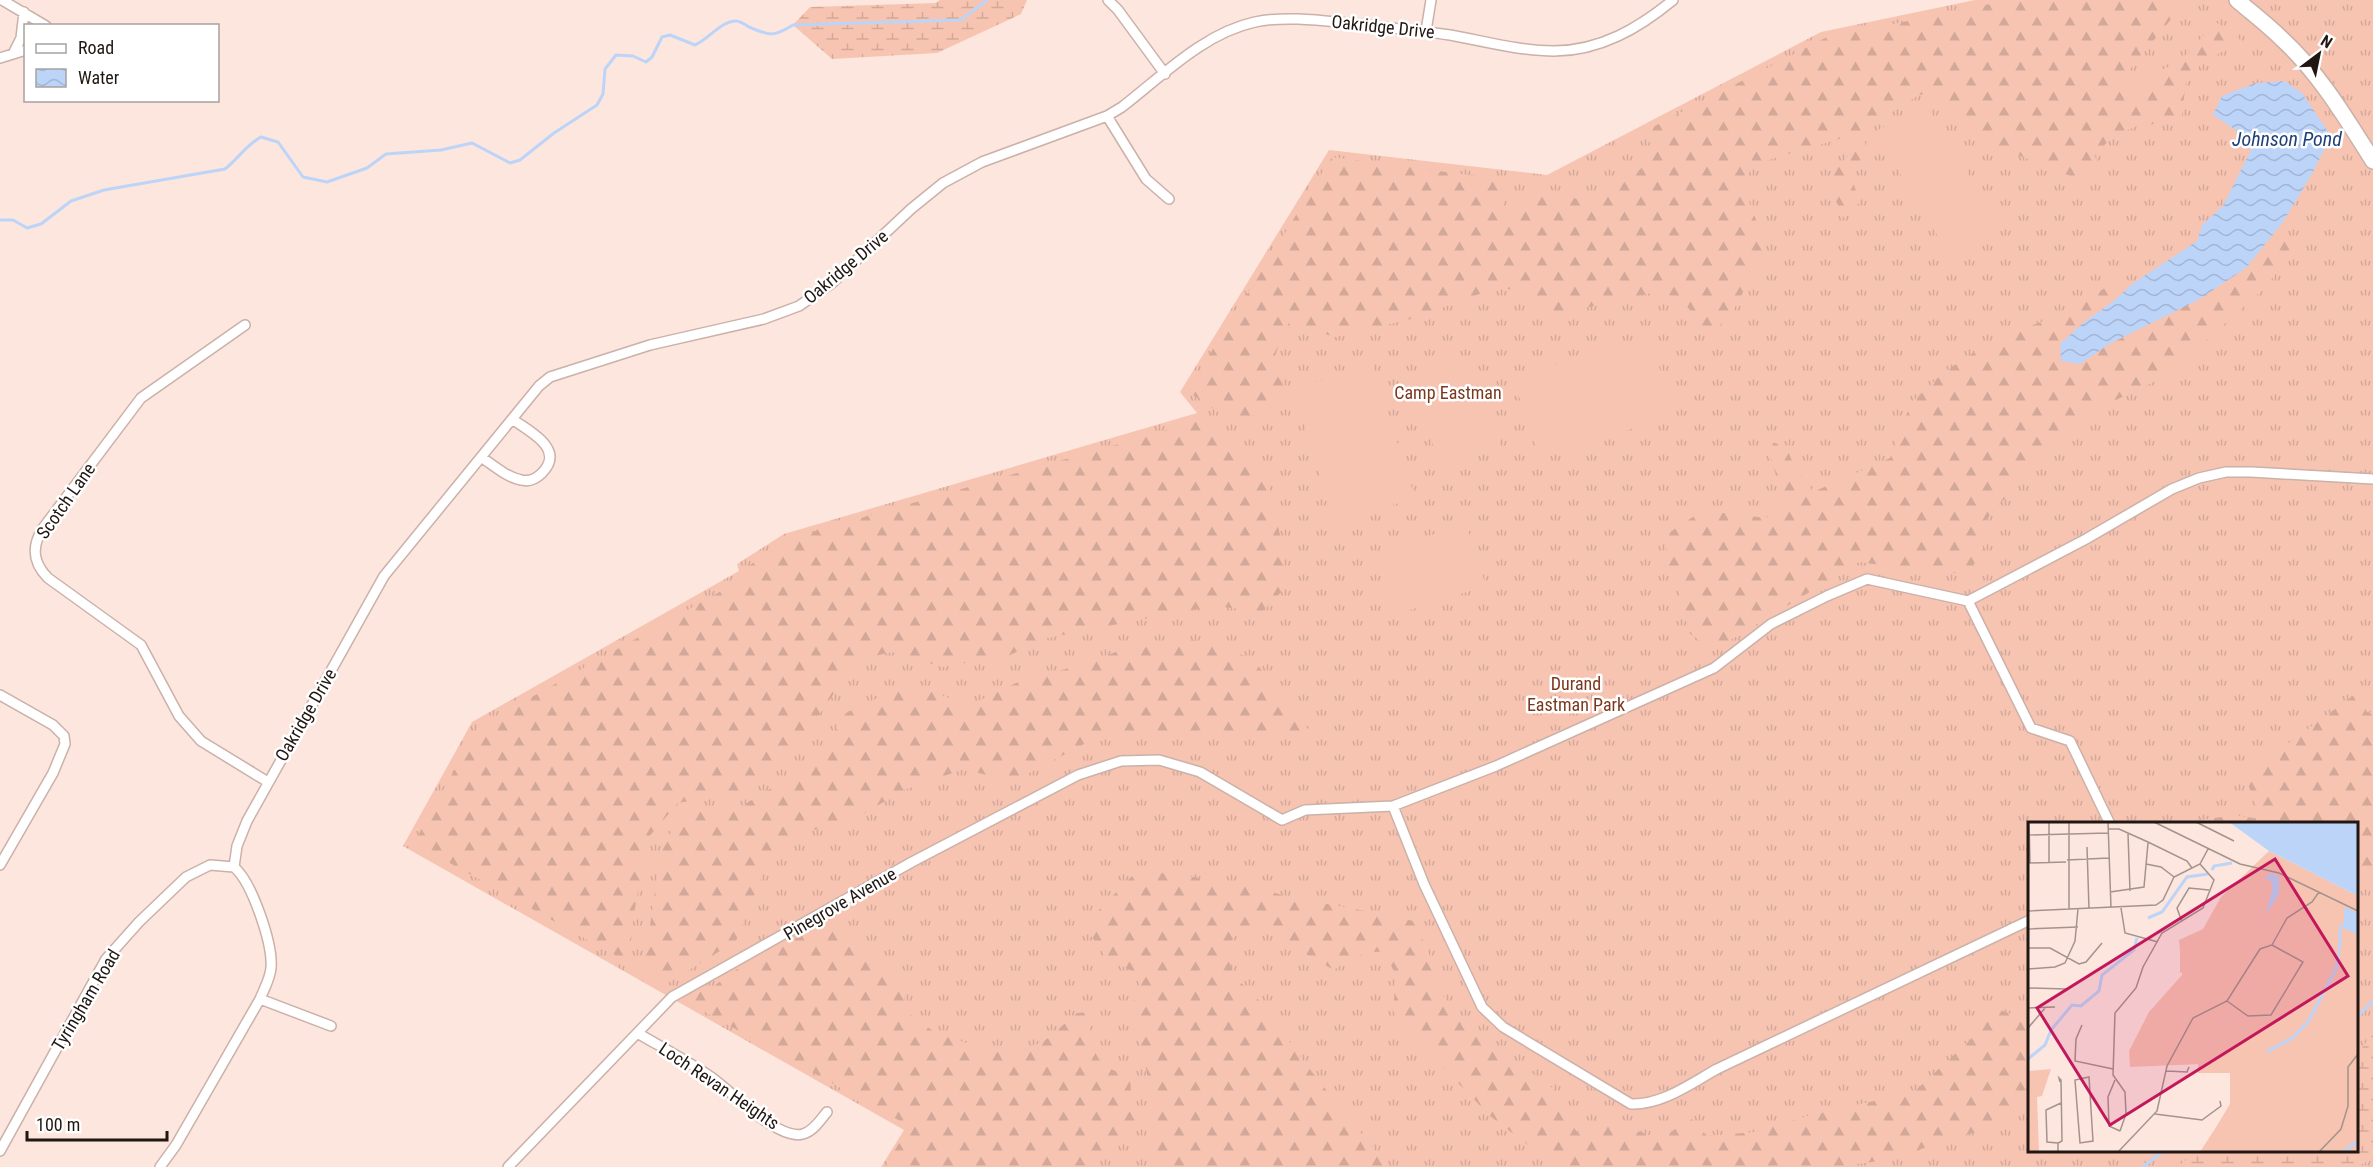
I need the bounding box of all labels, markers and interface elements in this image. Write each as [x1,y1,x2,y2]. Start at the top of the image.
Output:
street label: Oakridge Drive [1331,11,1436,42]
legend [24,24,219,102]
north arrow [2289,24,2349,84]
text: N [2317,31,2336,52]
text: Road [78,37,114,58]
text: Water [78,67,120,88]
water label: Johnson Pond [2232,127,2342,151]
street label: Oakridge Drive [799,225,892,308]
park label: Camp Eastman [1394,382,1502,403]
street label: Scotch Lane [32,459,99,543]
street label: Oakridge Drive [271,665,341,765]
park label: Durand Eastman Park [1527,673,1625,715]
inset map [2028,822,2358,1152]
street label: Pinegrove Avenue [780,863,900,944]
street label: Tyringham Road [47,945,124,1054]
street label: Loch Revan Heights [655,1038,783,1134]
scale bar [27,1104,166,1142]
text: 100 m [36,1114,80,1135]

